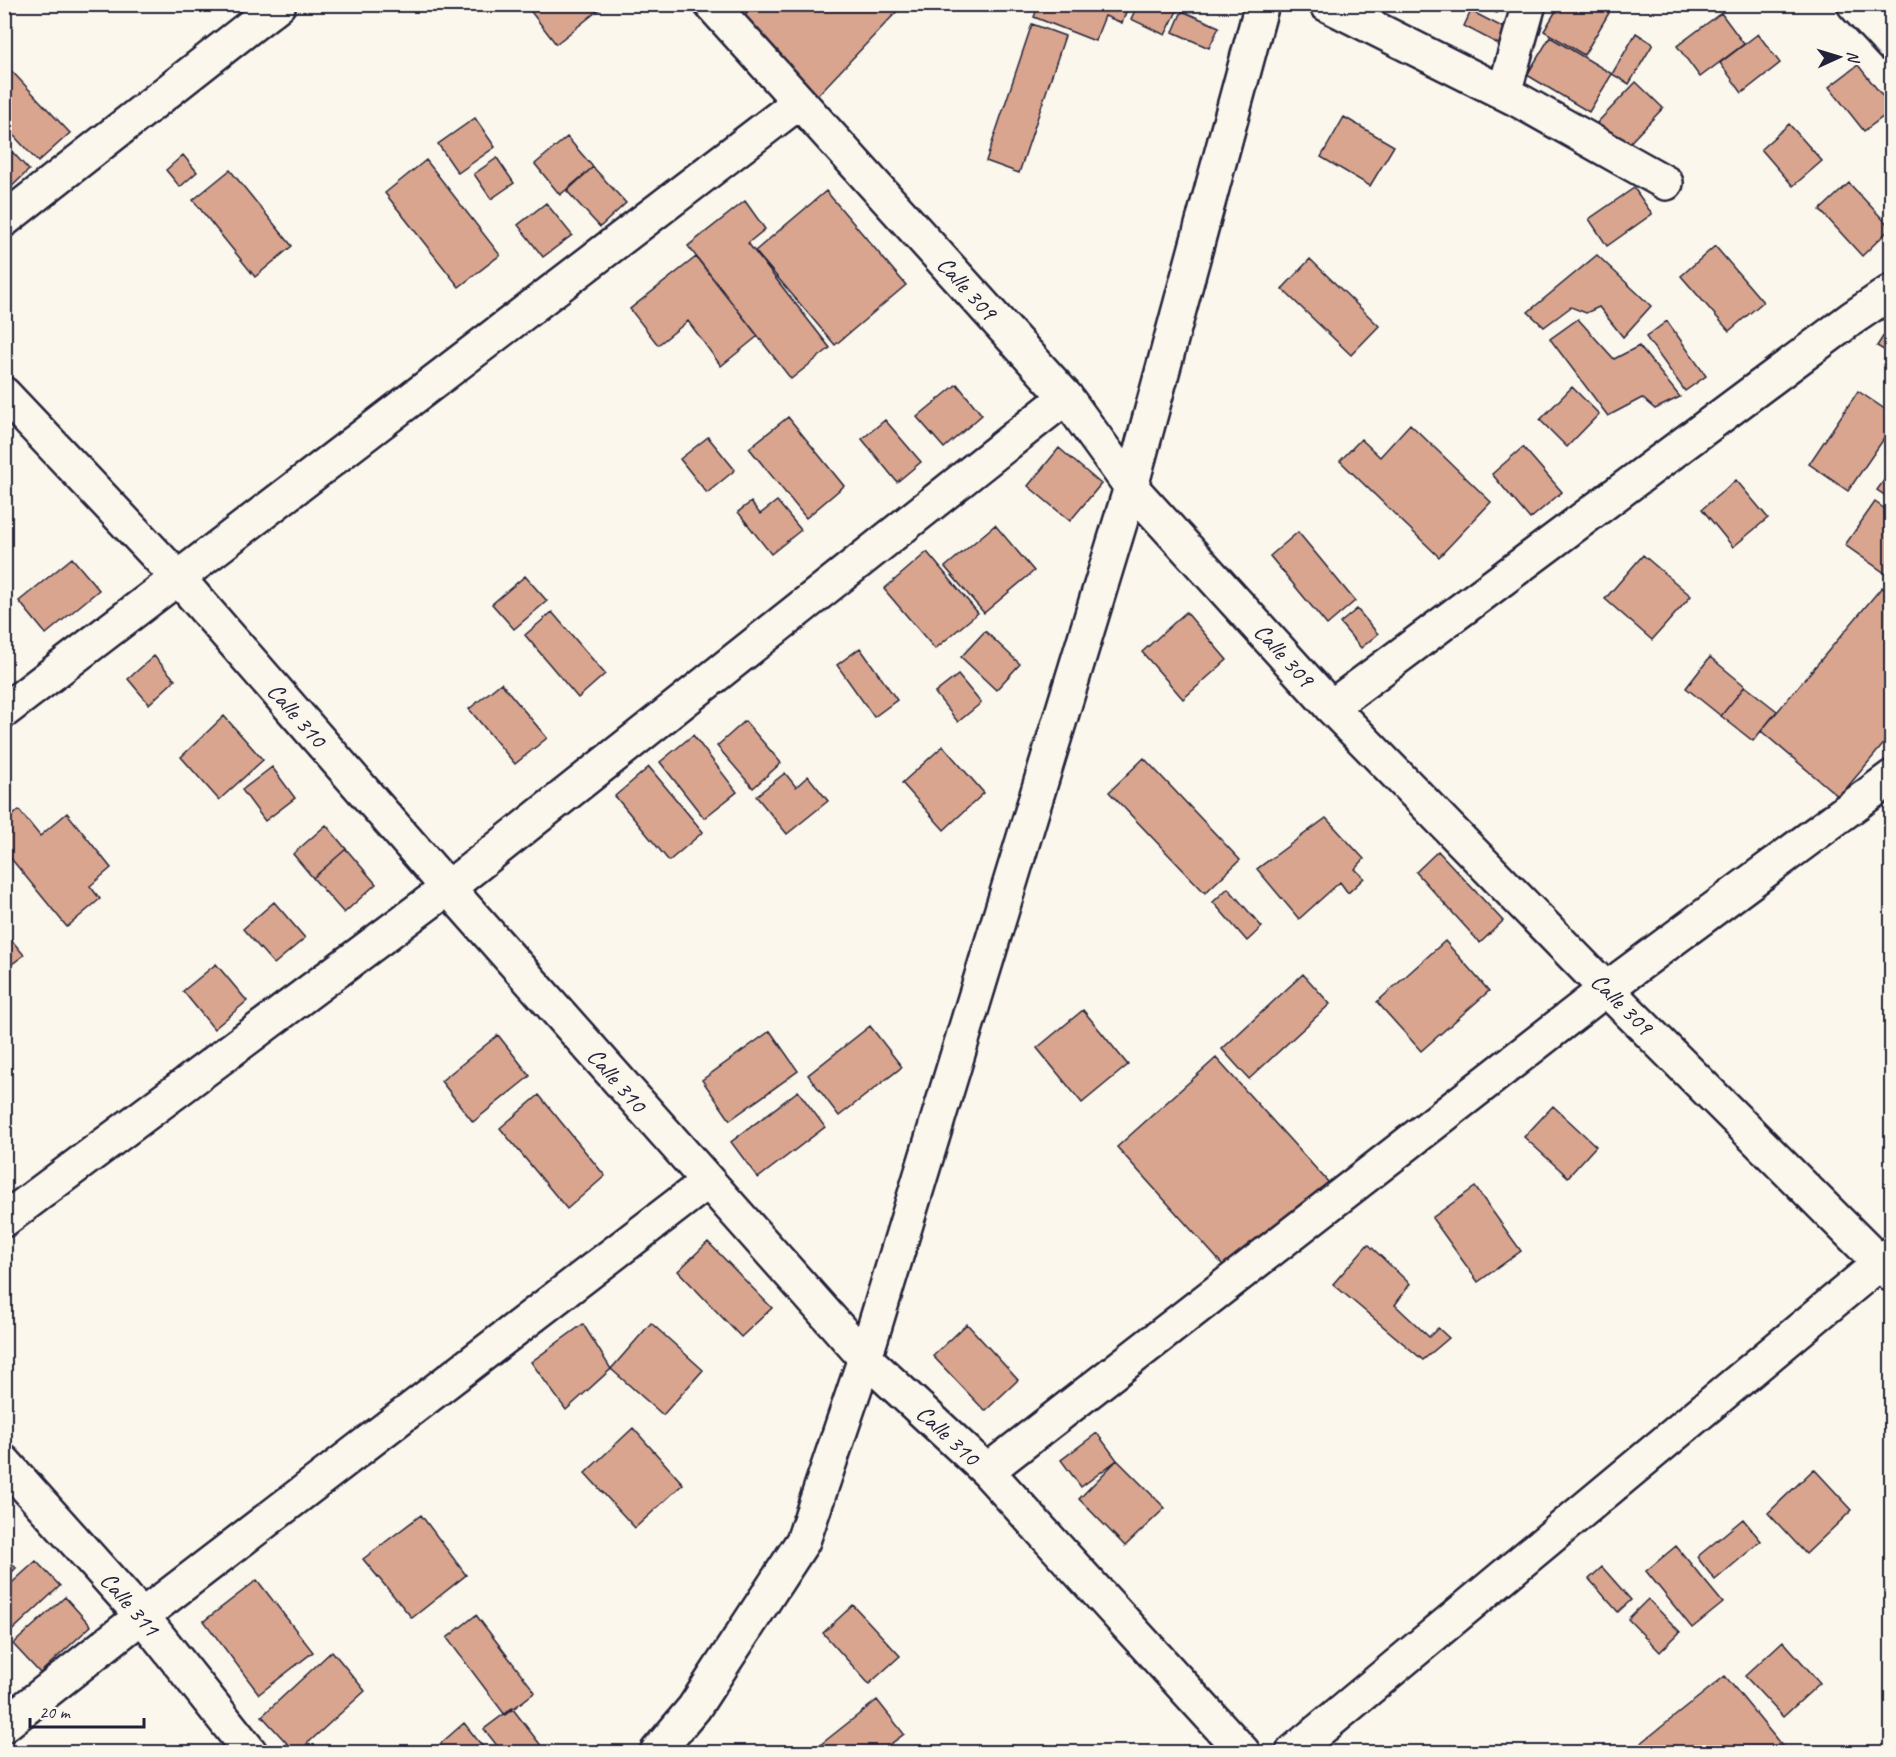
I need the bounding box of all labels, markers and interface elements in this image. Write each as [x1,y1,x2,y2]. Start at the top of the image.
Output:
north arrow [1809,27,1869,87]
text: N [1843,50,1864,65]
street label: Calle 309 [930,250,1005,328]
street label: Calle 309 [1247,617,1322,695]
street label: Calle 310 [261,677,335,755]
street label: Calle 309 [1585,967,1661,1043]
street label: Calle 310 [581,1042,655,1120]
street label: Calle 310 [910,1398,988,1473]
street label: Calle 311 [94,1566,167,1643]
scale bar [30,1691,144,1729]
text: 20 m [39,1701,72,1723]

